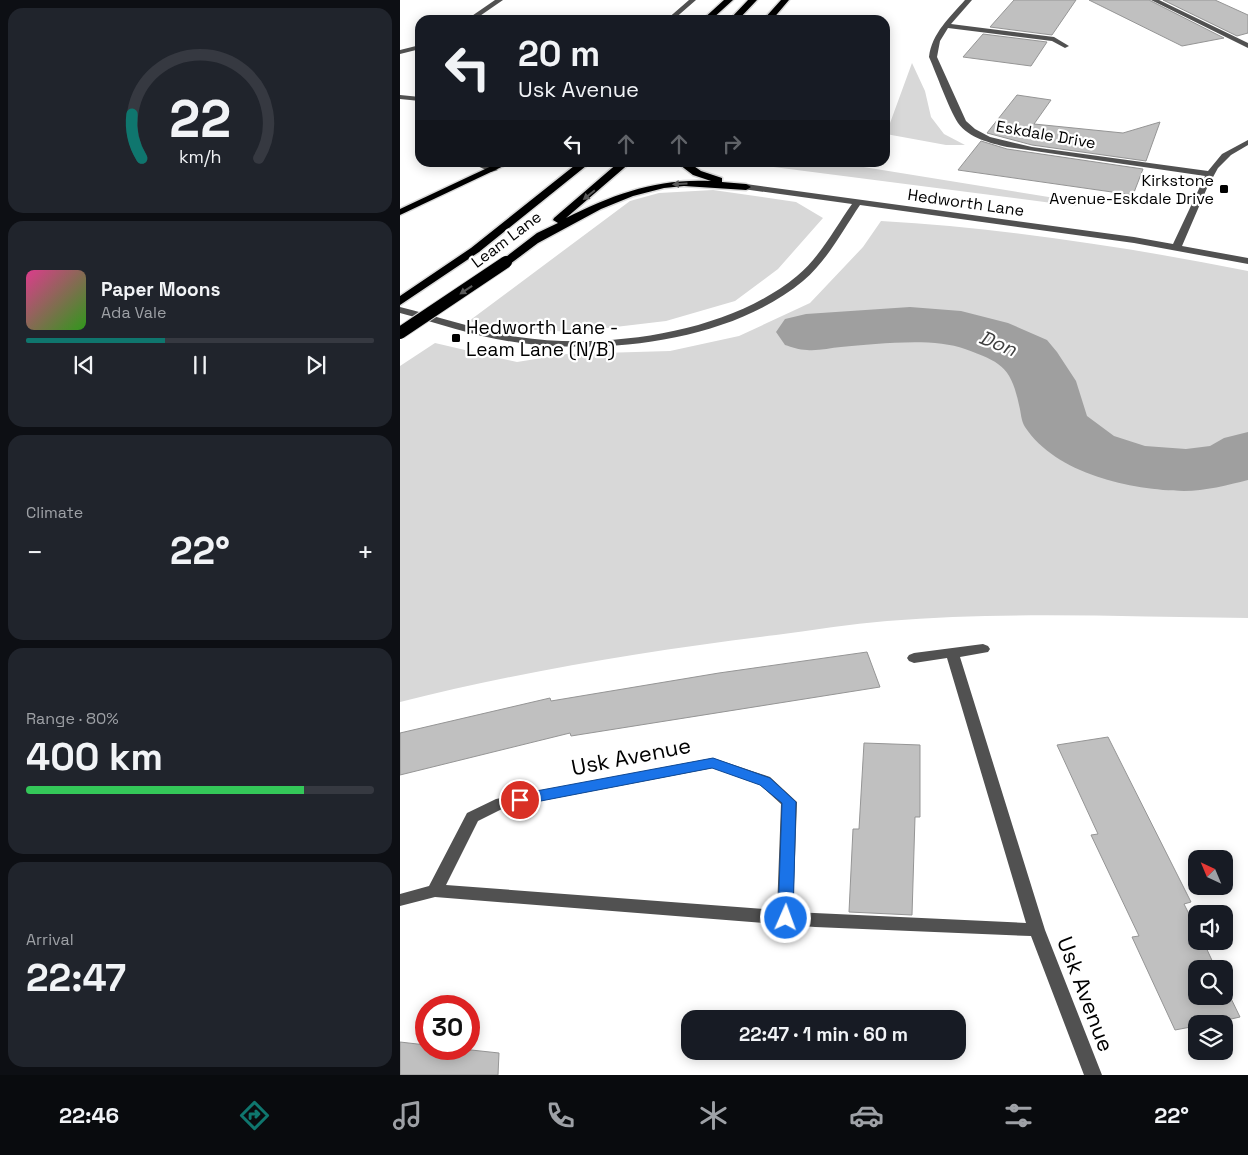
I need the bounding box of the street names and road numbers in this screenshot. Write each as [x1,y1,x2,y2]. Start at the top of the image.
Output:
street label: Eskdale Drive [994,115,1097,154]
street label: Hedworth Lane [906,184,1026,221]
street label: Leam Lane [467,206,546,273]
street label: Usk Avenue [569,731,693,781]
street label: Usk Avenue [1051,932,1121,1056]

